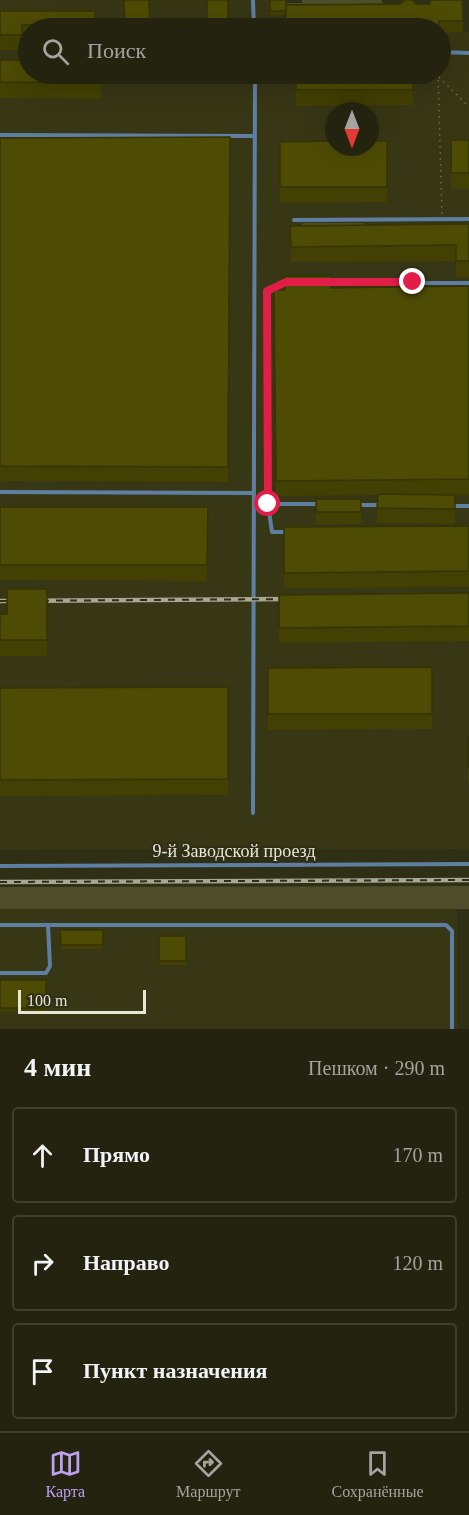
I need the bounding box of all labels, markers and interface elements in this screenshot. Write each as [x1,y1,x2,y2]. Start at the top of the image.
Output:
search box [18,18,451,84]
icon: search [39,35,72,68]
text: Поиск [87,38,146,63]
north arrow [325,102,379,156]
route end [399,268,425,294]
route start [254,490,280,516]
street label: 9-й Заводской проезд [152,841,316,861]
scale bar [18,987,146,1014]
text: 100 m [27,992,67,1009]
text: 4 мин [24,1053,91,1082]
text: Пешком · 290 m [308,1057,445,1079]
icon: ahead [26,1139,59,1172]
text: Прямо [83,1142,150,1167]
text: 170 m [392,1144,443,1166]
icon: right [26,1247,59,1280]
text: Направо [83,1250,169,1275]
text: 120 m [392,1252,443,1274]
icon: arrive [26,1355,59,1388]
text: Пункт назначения [83,1358,268,1383]
tab: Карта [45,1447,85,1501]
tab: Маршрут [176,1447,241,1501]
tab: Сохранённые [332,1447,424,1501]

